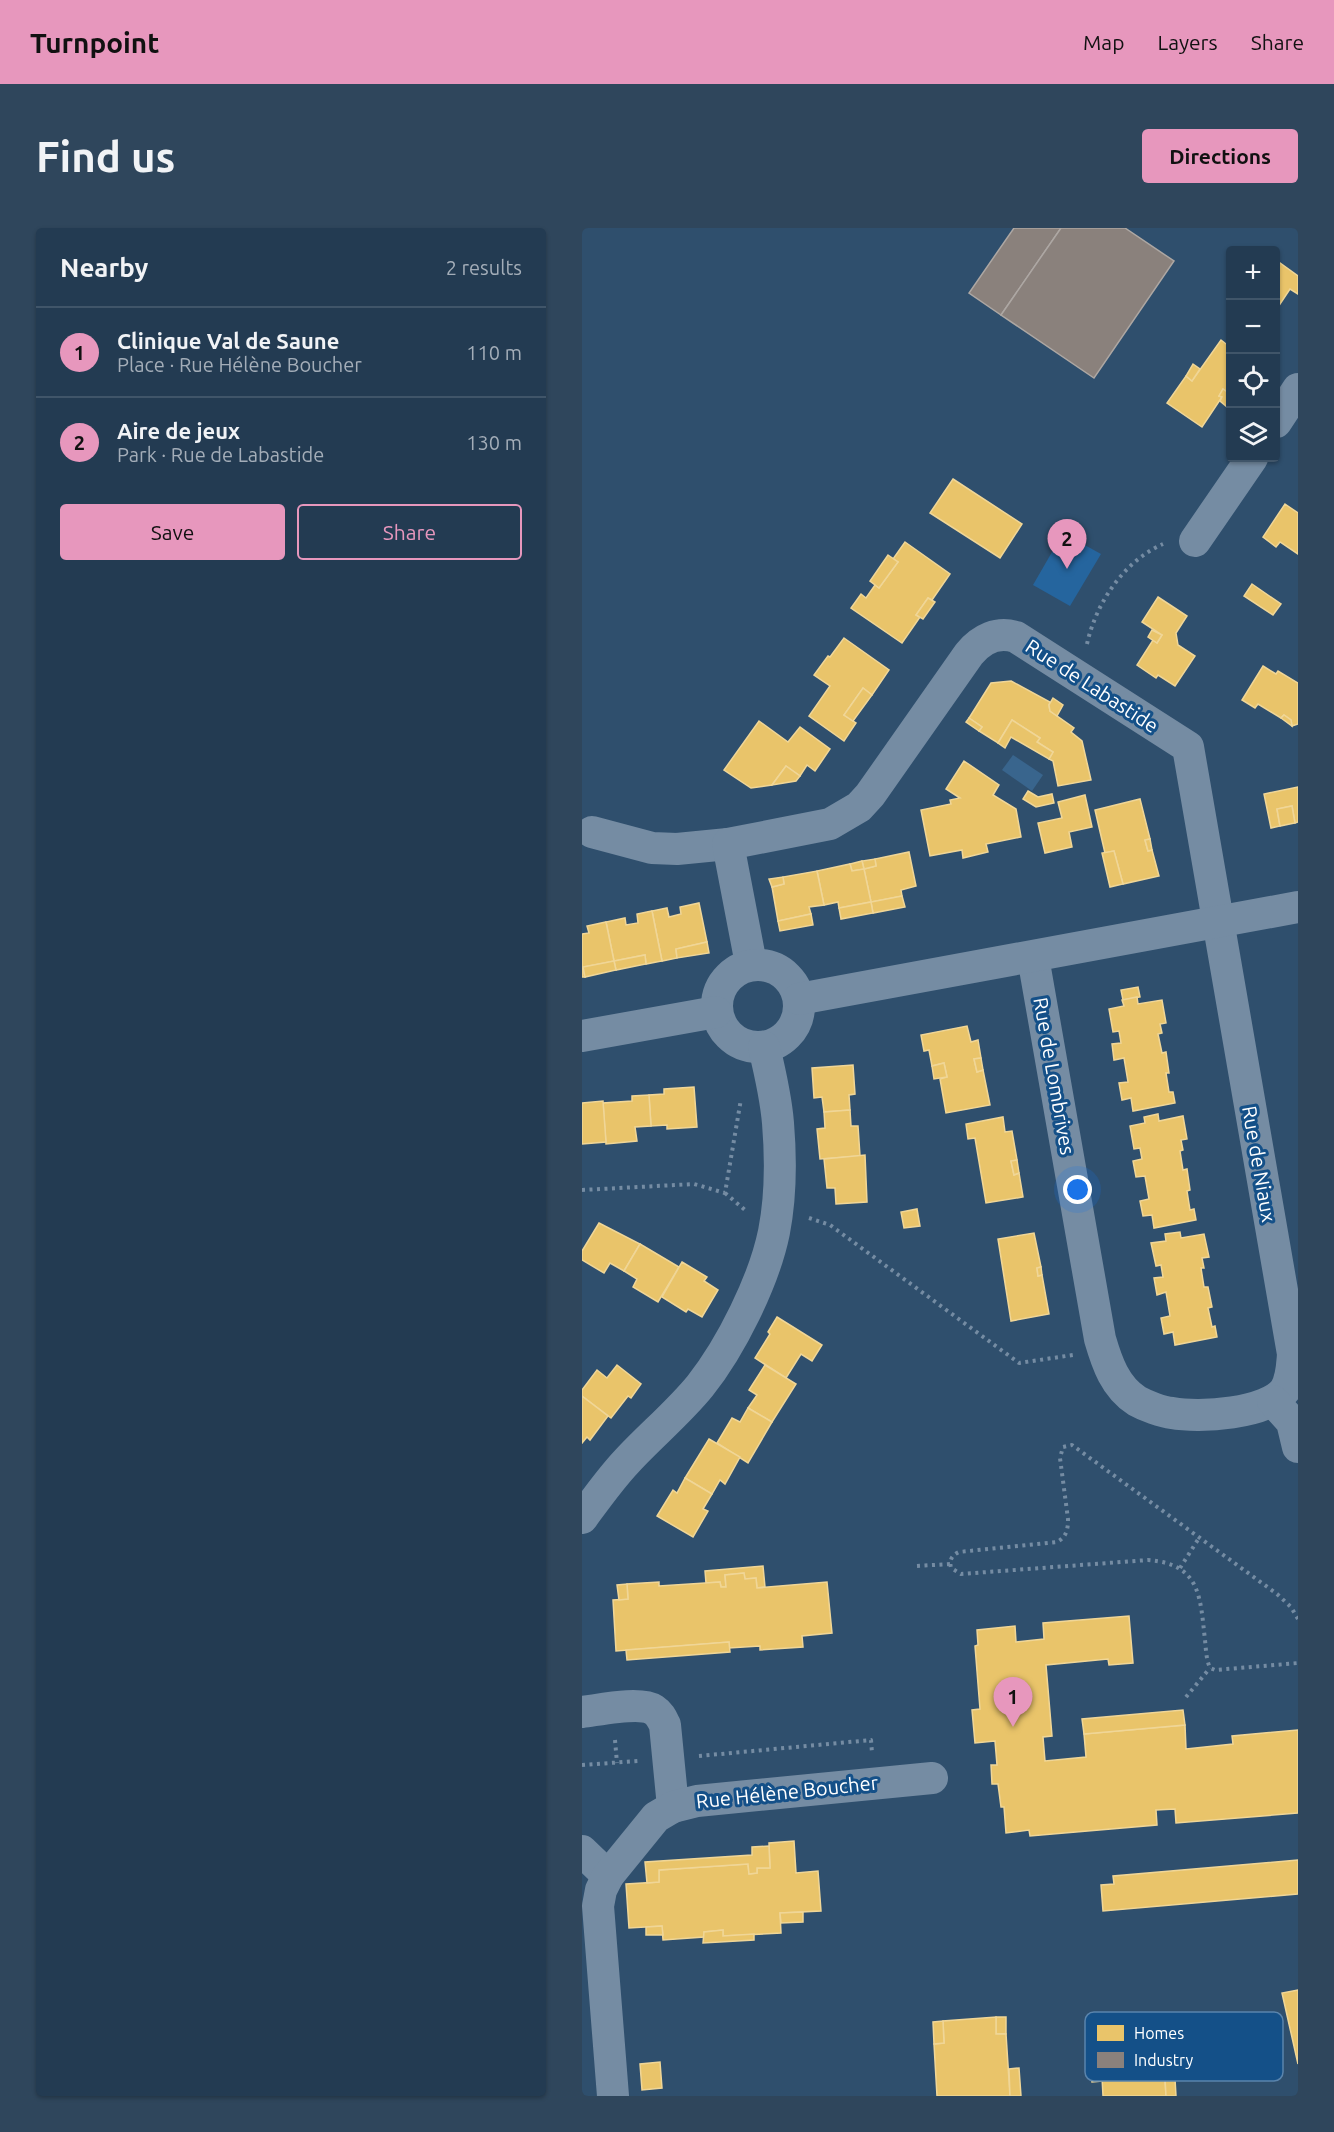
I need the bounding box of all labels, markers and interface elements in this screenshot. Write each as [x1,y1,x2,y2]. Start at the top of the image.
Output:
text: Turnpoint [30,27,159,58]
text: Map [1083,30,1124,54]
text: Layers [1157,30,1218,54]
text: Share [1251,30,1304,54]
button: Directions [1142,129,1298,183]
text: Find us [36,133,175,180]
map controls [1226,246,1280,462]
button: + [1226,246,1280,300]
text: Nearby [60,253,148,282]
text: 2 results [446,256,522,279]
button: − [1226,300,1280,354]
text: Clinique Val de Saune [117,328,339,353]
text: 1 [74,341,85,364]
text: 110 m [466,341,522,364]
text: Place · Rue Hélène Boucher [117,353,362,376]
button: locate [1226,354,1280,408]
button: layers [1226,408,1280,462]
text: Aire de jeux [117,418,240,443]
text: 2 [74,431,85,454]
text: 130 m [466,431,522,454]
text: Park · Rue de Labastide [117,443,324,466]
button: Save [60,504,285,560]
button: Share [297,504,522,560]
pin: 2 [1048,520,1086,569]
street label: Rue de Labastide [1022,634,1163,737]
street label: Rue de Lombrives [1029,995,1080,1156]
street label: Rue de Niaux [1238,1104,1281,1224]
your location [1063,1175,1092,1204]
pin: 1 [994,1678,1032,1727]
street label: Rue Hélène Boucher [695,1770,880,1813]
legend [1085,2012,1283,2081]
text: Homes [1134,2024,1184,2042]
text: Industry [1134,2051,1193,2069]

